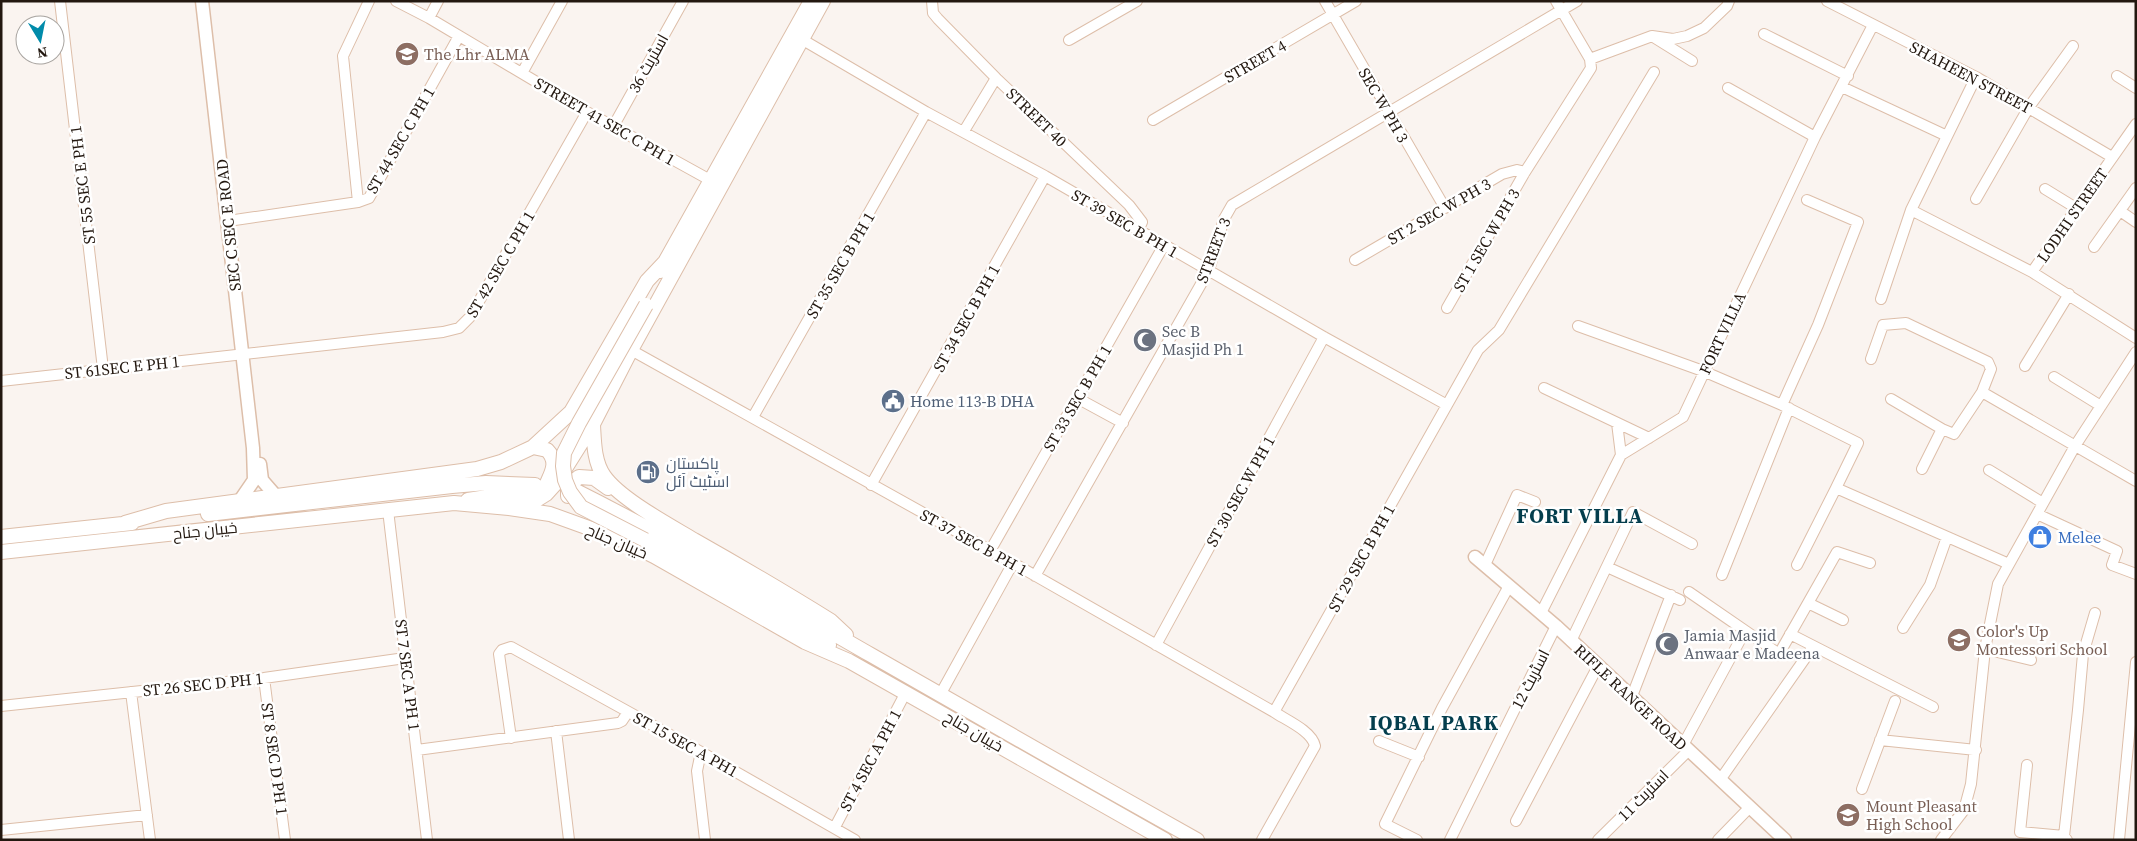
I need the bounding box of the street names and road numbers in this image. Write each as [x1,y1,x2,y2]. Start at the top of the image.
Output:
street label: اسٹریٹ 36 [623,30,673,96]
street label: STREET 4 [1220,34,1290,88]
street label: SHAHEEN STREET [1906,35,2036,119]
street label: SEC W PH 3 [1354,64,1414,146]
street label: STREET 41 SEC C PH 1 [531,72,679,170]
street label: ST 44 SEC C PH 1 [361,83,439,197]
street label: STREET 40 [1002,83,1072,151]
street label: ST 55 SEC E PH 1 [64,124,100,246]
street label: SEC C SEC E ROAD [210,158,246,292]
street label: LODHI STREET [2031,163,2113,267]
street label: ST 2 SEC W PH 3 [1383,172,1495,250]
street label: ST 39 SEC B PH 1 [1068,184,1182,262]
street label: ST 1 SEC W PH 3 [1447,184,1525,296]
street label: ST 42 SEC C PH 1 [461,207,539,321]
street label: ST 35 SEC B PH 1 [801,208,879,322]
street label: STREET 3 [1190,214,1236,286]
street label: ST 34 SEC B PH 1 [927,260,1005,376]
street label: FORT VILLA [1693,288,1751,378]
street label: ST 33 SEC B PH 1 [1038,341,1116,455]
street label: ST 61SEC E PH 1 [63,350,181,384]
street label: ST 30 SEC W PH 1 [1200,431,1280,551]
street label: ST 29 SEC B PH 1 [1322,500,1400,616]
street label: ST 37 SEC B PH 1 [916,503,1032,581]
street label: خیبان جناح [172,516,239,545]
street label: خیبان جناح [582,518,651,565]
street label: ST 7 SEC A PH 1 [390,618,426,732]
street label: RIFLE RANGE ROAD [1570,639,1692,755]
street label: اسٹریٹ 12 [1506,645,1554,713]
street label: ST 26 SEC D PH 1 [142,667,264,701]
street label: ST 8 SEC D PH 1 [256,701,294,817]
street label: ST 4 SEC A PH 1 [834,705,906,815]
street label: خیبان جناح [940,705,1008,758]
street label: ST 15 SEC A PH1 [630,706,742,782]
street label: اسٹریٹ 11 [1613,765,1673,825]

